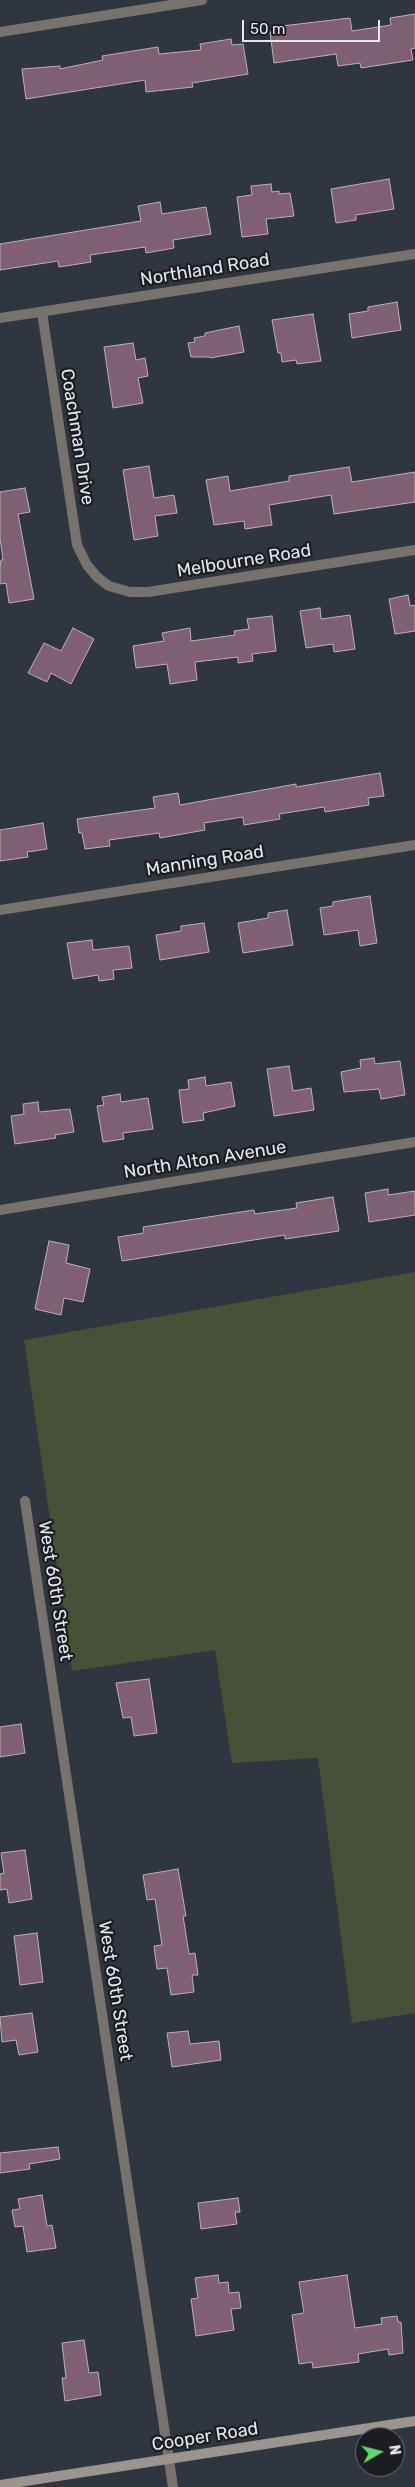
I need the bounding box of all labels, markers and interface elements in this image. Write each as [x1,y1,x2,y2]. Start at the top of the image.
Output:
scale bar [245,10,382,42]
text: 50 m [250,20,285,38]
street label: Northland Road [139,249,271,291]
street label: Coachman Drive [56,367,98,507]
street label: Melbourne Road [175,540,313,582]
street label: Manning Road [144,841,266,881]
street label: North Alton Avenue [122,1136,288,1184]
street label: West 60th Street [33,1519,77,1663]
street label: West 60th Street [93,1919,137,2063]
street label: Cooper Road [150,2418,260,2456]
north arrow [355,2427,405,2477]
text: N [385,2444,403,2456]

